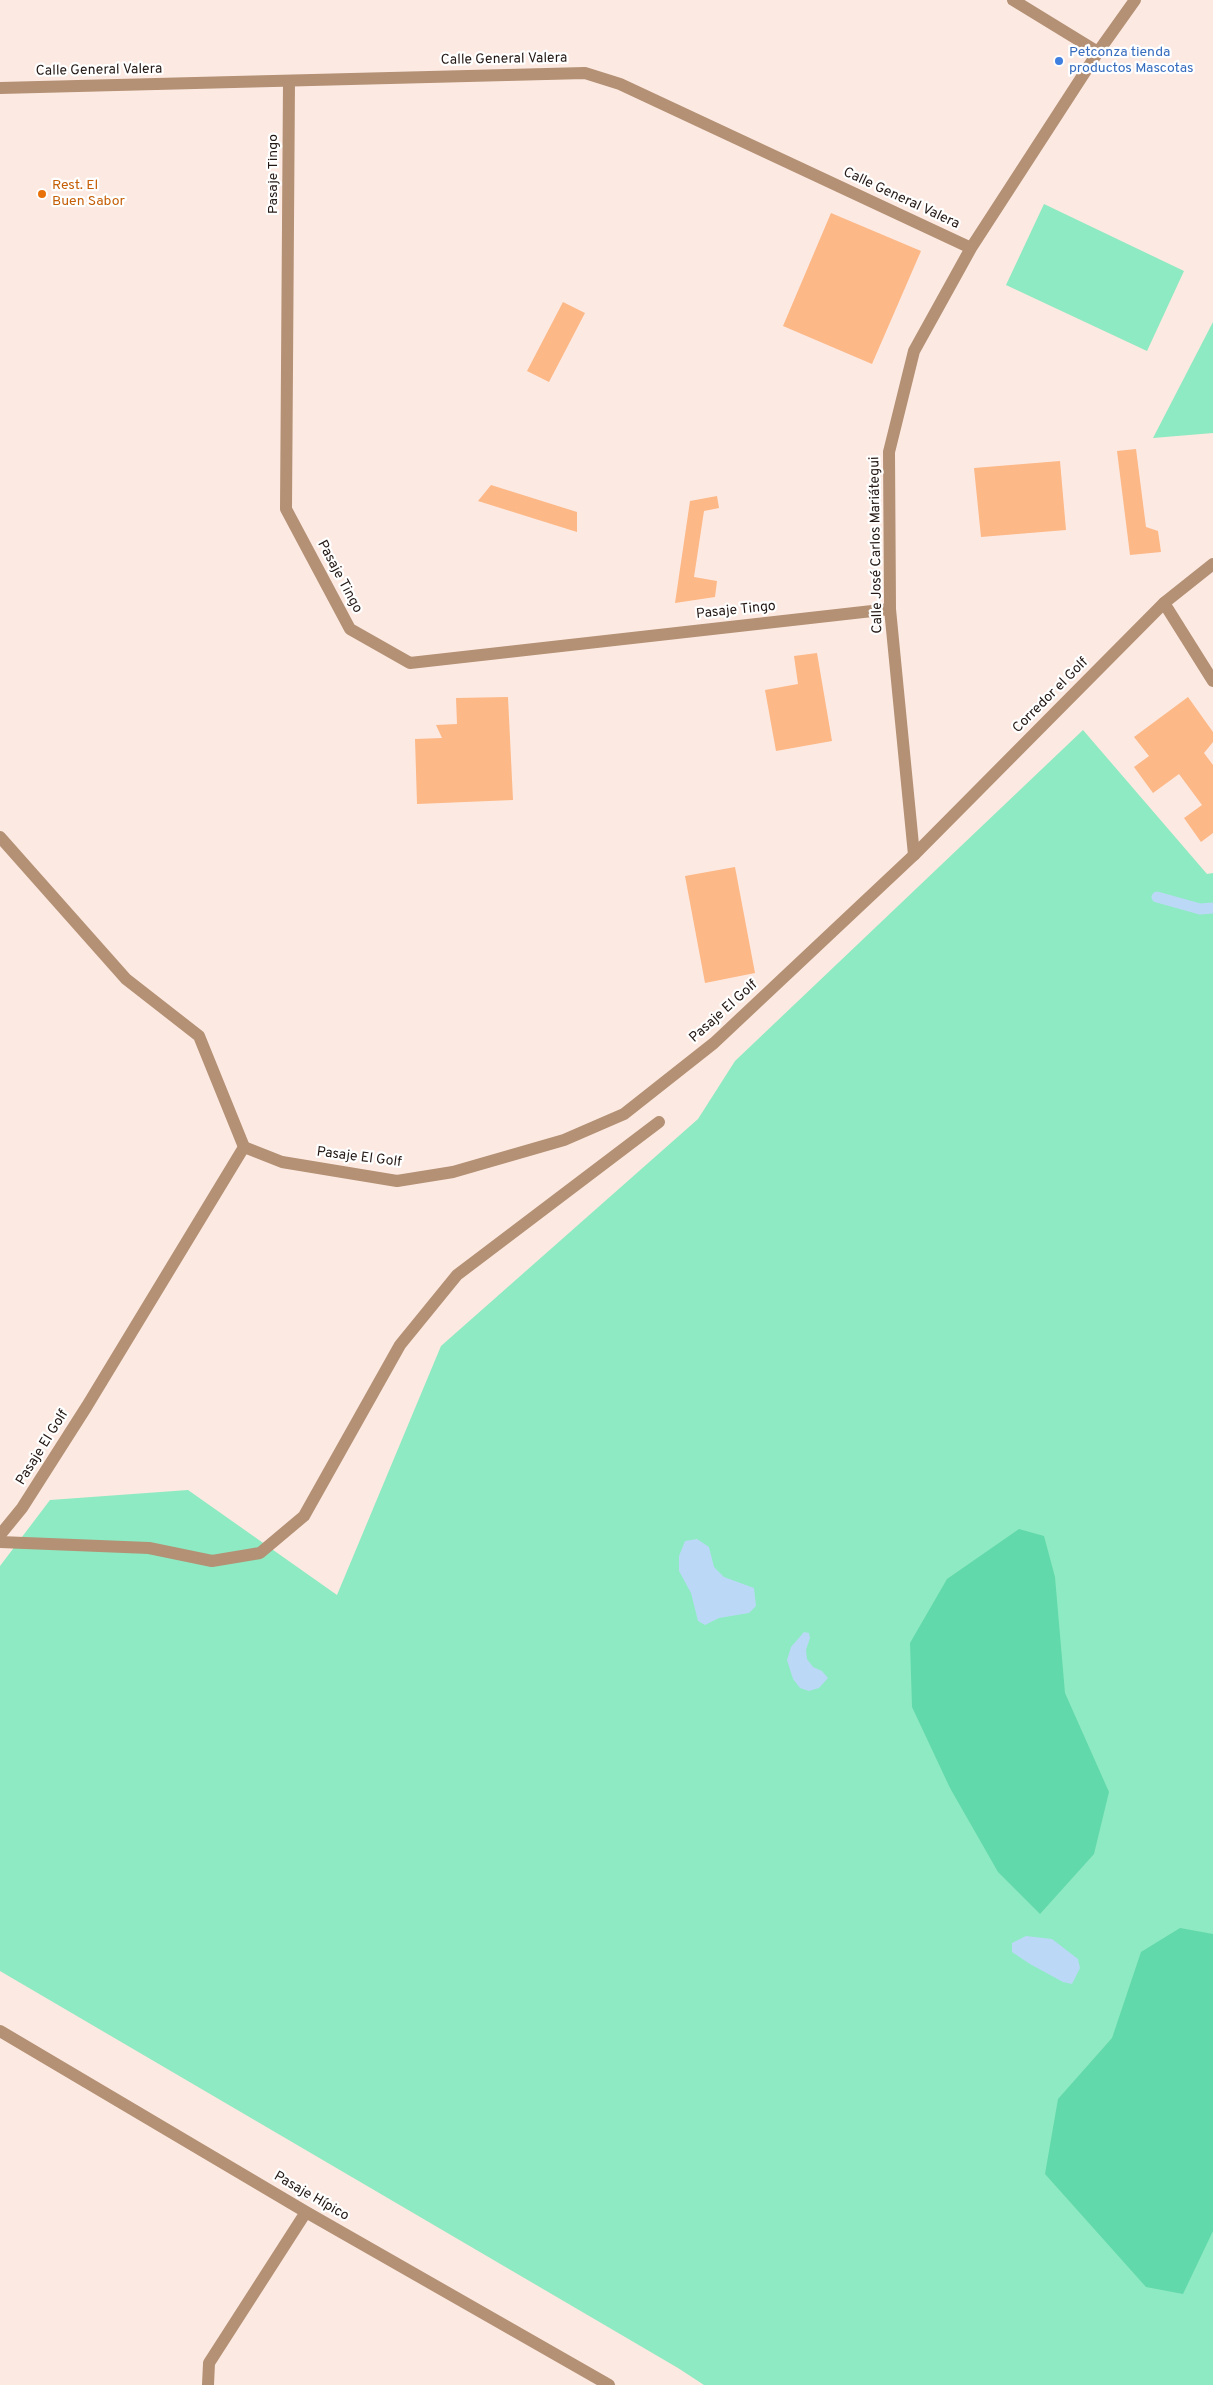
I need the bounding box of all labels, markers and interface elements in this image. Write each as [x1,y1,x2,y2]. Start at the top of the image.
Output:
place label: Petconza tienda productos Mascotas [1069,45,1194,78]
street label: Calle General Valera [441,50,567,70]
marker: Petconza tienda productos Mascotas [1053,55,1065,67]
street label: Calle General Valera [36,61,162,81]
street label: Pasaje Tingo [266,134,282,214]
street label: Calle General Valera [840,165,962,233]
place label: Rest. El Buen Sabor [52,178,125,210]
marker: Rest. El Buen Sabor [36,188,48,200]
street label: Calle José Carlos Mariátegui [867,456,887,634]
street label: Pasaje Tingo [313,538,365,616]
street label: Pasaje Tingo [695,598,777,624]
street label: Corredor el Golf [1010,655,1092,737]
street label: Pasaje El Golf [687,977,761,1047]
street label: Pasaje El Golf [315,1144,403,1172]
street label: Pasaje El Golf [13,1407,73,1489]
street label: Pasaje Hípico [270,2169,352,2225]

